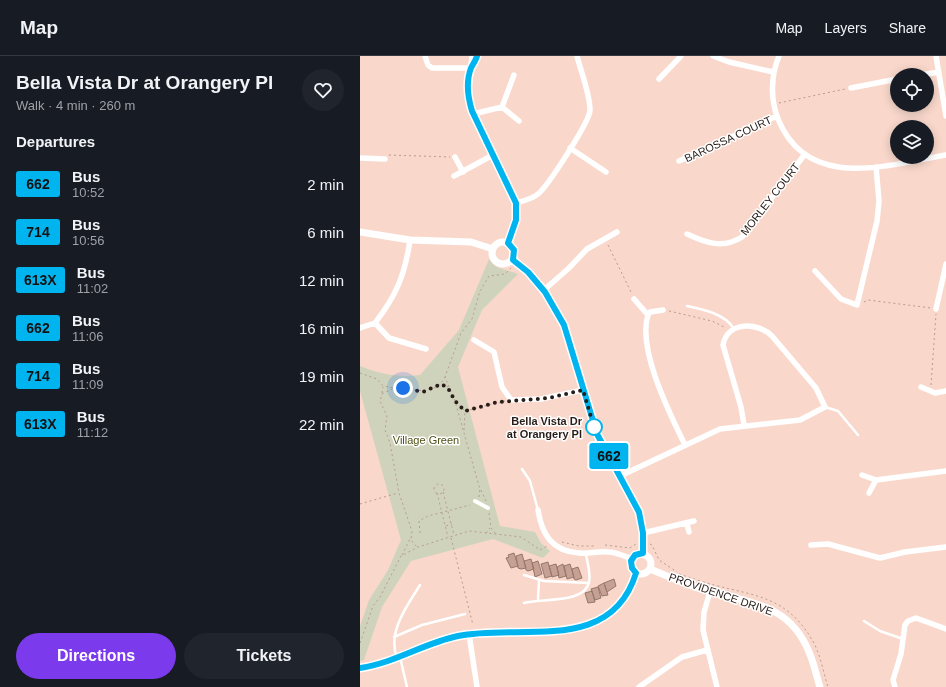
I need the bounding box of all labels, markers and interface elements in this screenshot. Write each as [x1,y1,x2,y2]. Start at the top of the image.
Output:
text: Map [20,17,58,38]
text: Map [775,20,803,36]
text: Layers [825,20,867,36]
text: Share [889,20,926,36]
map controls [890,68,934,164]
button: locate [890,68,934,112]
button: heart [302,69,344,111]
text: Bella Vista Dr at Orangery Pl [16,72,273,93]
text: Walk · 4 min · 260 m [16,98,135,113]
street label: BAROSSA COURT [683,113,774,164]
button: layers [890,120,934,164]
text: Departures [16,133,95,150]
street label: MORLEY COURT [738,160,802,237]
text: Bus [72,168,100,185]
text: 662 [26,176,50,192]
text: 2 min [307,176,344,193]
text: 10:52 [72,185,105,200]
text: Bus [72,216,100,233]
text: 714 [26,224,50,240]
text: 6 min [307,224,344,241]
text: 10:56 [72,233,105,248]
text: Bus [77,264,105,281]
text: 613X [24,272,57,288]
text: 12 min [299,272,344,289]
text: 11:02 [77,281,108,296]
text: Bus [72,312,100,329]
text: 662 [26,320,50,336]
text: 16 min [299,320,344,337]
text: 11:06 [72,329,104,344]
text: Bus [72,360,100,377]
text: 714 [26,368,50,384]
text: 19 min [299,368,344,385]
text: 11:09 [72,377,104,392]
your location [393,378,413,398]
text: Bus [77,408,105,425]
place label: Bella Vista Dr at Orangery Pl [507,415,583,440]
text: 613X [24,416,57,432]
text: 22 min [299,416,344,433]
marker: Bella Vista Dr at Orangery Pl [585,418,603,436]
text: 11:12 [77,425,108,440]
park label: Village Green [393,434,459,446]
line badge: 662 [586,443,632,469]
text: 662 [597,448,621,464]
street label: PROVIDENCE DRIVE [667,571,775,617]
button: Directions [16,633,176,679]
button: Tickets [184,633,344,679]

